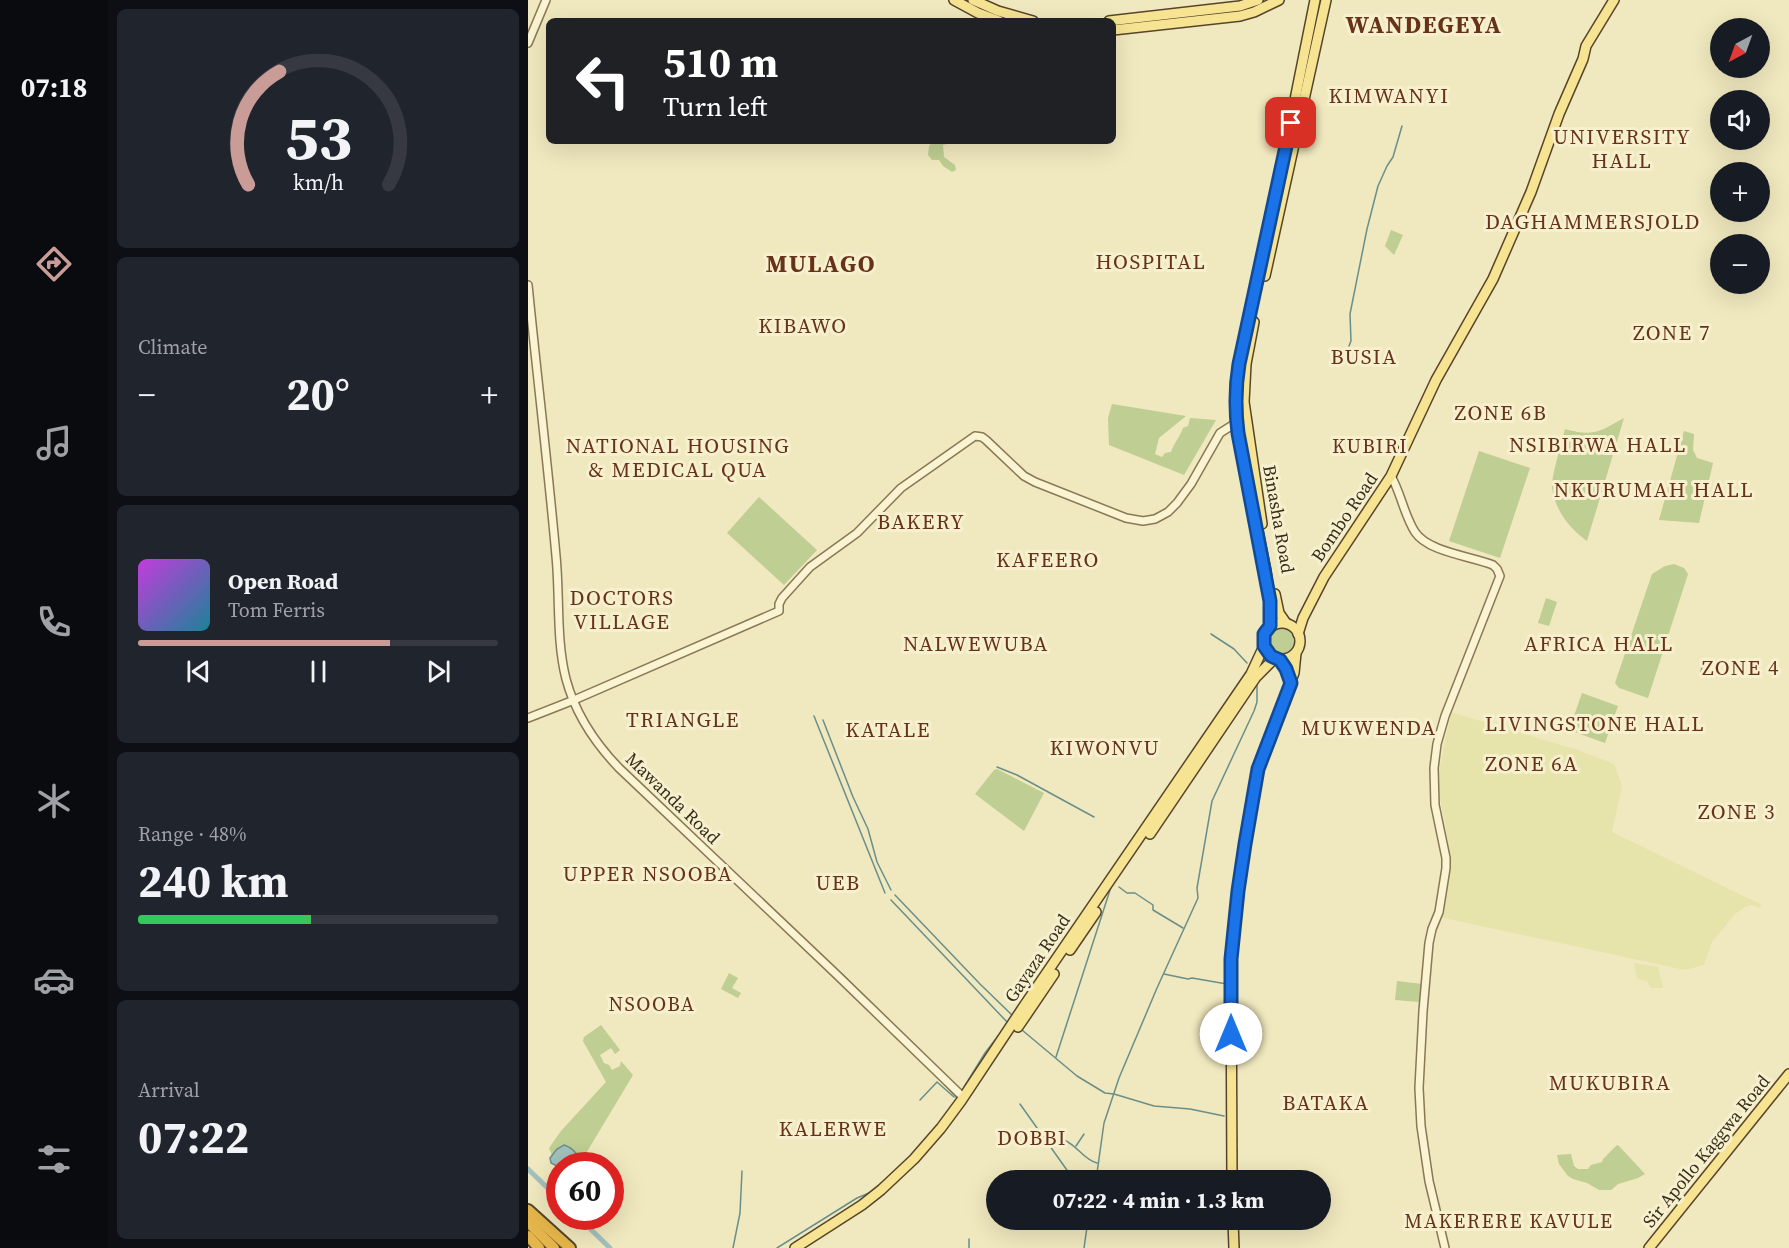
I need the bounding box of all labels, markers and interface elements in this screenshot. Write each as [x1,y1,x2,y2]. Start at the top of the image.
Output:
district label: WANDEGEYA [1346,8,1502,41]
north arrow [1710,18,1770,78]
map controls [1710,18,1770,294]
text: 510 m [663,33,778,91]
icon: left [564,42,642,120]
text: 07:18 [21,69,87,106]
district label: KIMWANYI [1329,81,1449,110]
text: Turn left [663,88,767,125]
button: sound [1710,90,1770,150]
text: 53 [284,95,352,181]
pin [1265,97,1316,148]
icon: arrive [1274,106,1307,139]
district label: UNIVERSITY HALL [1553,122,1691,175]
button: + [1710,162,1770,222]
text: km/h [292,169,344,198]
district label: DAGHAMMERSJOLD [1485,207,1701,236]
button: − [1710,234,1770,294]
icon: directions [33,243,75,285]
district label: MULAGO [766,247,876,280]
district label: HOSPITAL [1096,247,1206,276]
district label: KIBAWO [758,311,848,340]
district label: ZONE 7 [1633,318,1711,347]
text: Climate [138,333,207,361]
district label: BUSIA [1330,342,1398,371]
text: 20° [286,363,350,425]
text: − [138,372,156,417]
text: + [480,372,498,417]
district label: ZONE 6B [1455,398,1547,427]
icon: music [33,422,75,464]
district label: NSIBIRWA HALL [1509,430,1687,459]
district label: NATIONAL HOUSING & MEDICAL QUA [566,431,790,484]
district label: KUBIRI [1332,432,1408,460]
street label: Binasha Road [1257,463,1301,575]
street label: Bombo Road [1305,467,1383,567]
district label: NKURUMAH HALL [1554,475,1754,504]
district label: BAKERY [877,507,965,536]
district label: KAFEERO [996,545,1100,574]
text: Open Road [228,566,338,596]
district label: DOCTORS VILLAGE [569,583,675,636]
text: Tom Ferris [228,596,325,624]
icon: phone [33,601,75,643]
district label: NALWEWUBA [903,629,1049,658]
district label: AFRICA HALL [1524,629,1674,658]
district label: ZONE 4 [1702,653,1780,682]
icon: previous [182,655,215,688]
icon: pause [302,655,335,688]
icon: next [422,655,455,688]
district label: TRIANGLE [626,705,740,734]
district label: LIVINGSTONE HALL [1485,709,1705,738]
district label: MUKWENDA [1301,713,1437,742]
district label: KATALE [845,715,931,744]
district label: KIWONVU [1050,733,1160,762]
street label: Mawanda Road [620,747,726,849]
district label: ZONE 6A [1485,749,1579,778]
icon: climate [33,780,75,822]
district label: ZONE 3 [1698,797,1776,826]
text: Range · 48% [138,820,247,848]
text: 240 km [138,850,289,912]
district label: UPPER NSOOBA [563,859,733,888]
district label: UEB [815,868,861,897]
street label: Gayaza Road [998,909,1076,1007]
icon: car [33,959,75,1001]
district label: NSOOBA [609,990,696,1018]
position arrow [1199,1002,1263,1066]
district label: MUKUBIRA [1549,1068,1671,1097]
street label: Sir Apollo Kaggwa Road [1637,1069,1775,1233]
text: Arrival [138,1076,200,1104]
district label: BATAKA [1282,1088,1370,1117]
text: 07:22 [138,1106,249,1168]
district label: KALERWE [779,1114,887,1143]
district label: DOBBI [997,1123,1067,1152]
icon: filters [33,1138,75,1180]
speed limit sign: 60 [546,1152,624,1230]
text: 07:22 · 4 min · 1.3 km [1053,1185,1264,1215]
district label: MAKERERE KAVULE [1404,1207,1614,1235]

